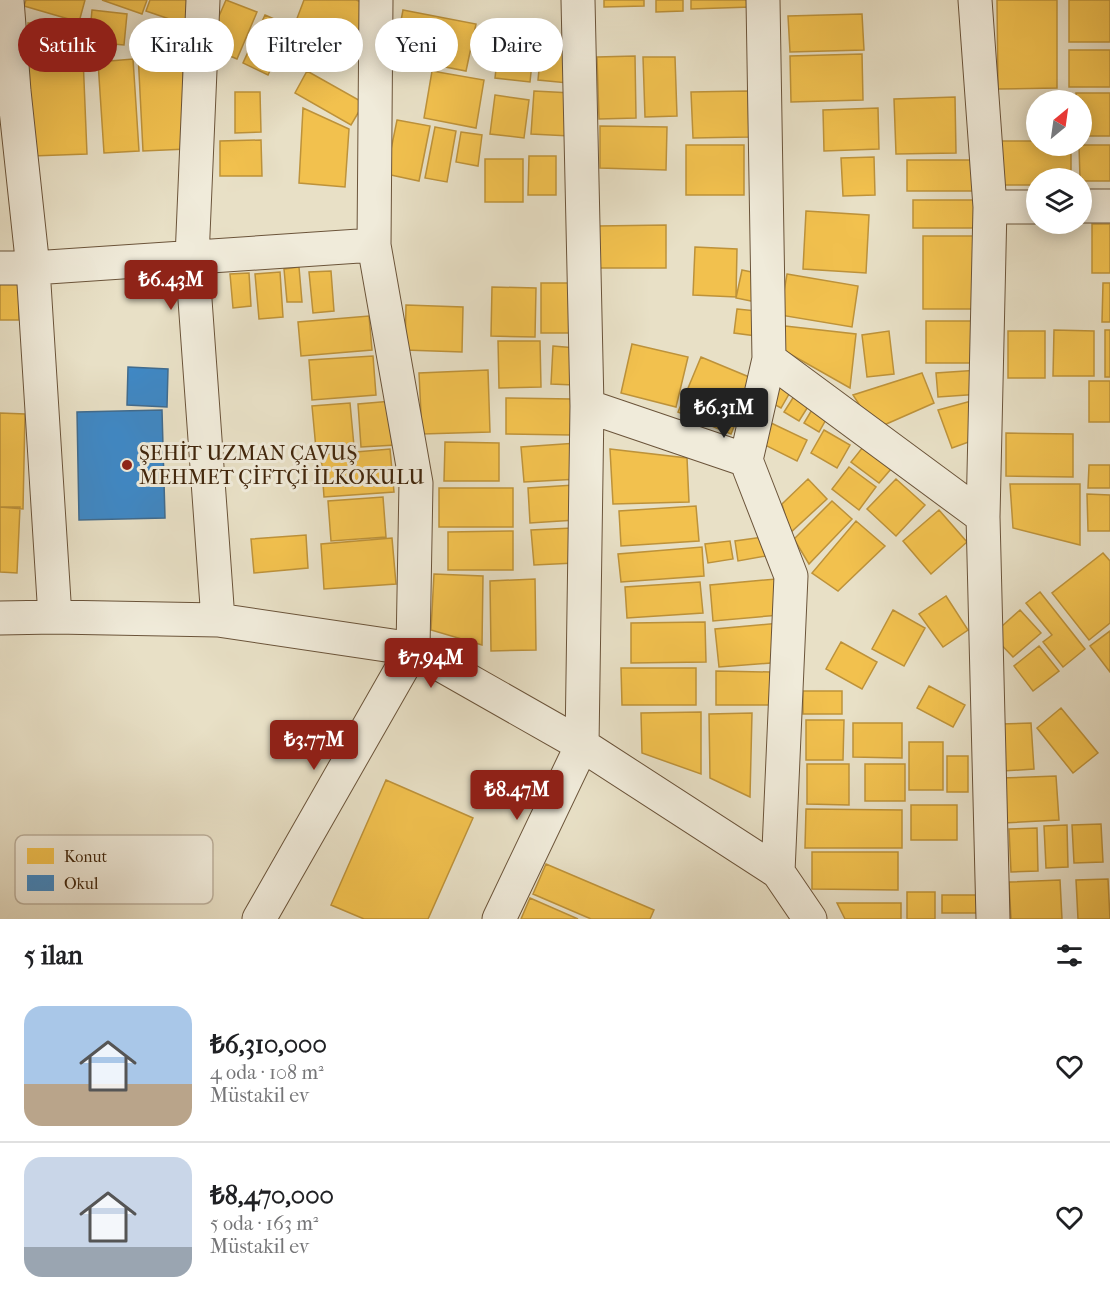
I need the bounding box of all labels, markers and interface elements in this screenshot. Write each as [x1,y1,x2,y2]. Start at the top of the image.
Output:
chip: Satılık [18,18,117,72]
chip: Kiralık [129,18,234,72]
chip: Filtreler [246,18,363,72]
chip: Yeni [375,18,458,72]
chip: Daire [470,18,563,72]
north arrow [1026,90,1092,156]
map controls [1026,90,1092,234]
button: layers [1026,168,1092,234]
pin: ₺6.43M [122,260,220,311]
text: ₺6.43M [139,268,203,291]
pin: ₺6.31M [675,388,773,439]
text: ₺6.31M [694,396,754,419]
place label: ŞEHİT UZMAN ÇAVUŞ MEHMET ÇİFTÇİ İLKOKULU [139,441,425,490]
marker: ŞEHİT UZMAN ÇAVUŞ MEHMET ÇİFTÇİ İLKOKULU [120,458,134,472]
pin: ₺7.94M [382,638,480,689]
text: ₺7.94M [399,646,463,669]
pin: ₺3.77M [265,720,363,771]
text: ₺3.77M [284,728,344,751]
pin: ₺8.47M [468,770,566,821]
text: ₺8.47M [484,778,550,801]
legend [15,835,213,904]
text: Konut [64,847,107,866]
text: Okul [64,874,99,893]
icon: filters [1053,939,1086,972]
text: 5 ilan [24,940,83,971]
text: ₺6,310,000 [210,1029,327,1060]
icon: home [72,1030,144,1102]
icon: heart [1053,1050,1086,1083]
text: 4 oda · 108 m² [210,1061,324,1084]
text: Müstakil ev [210,1084,309,1107]
text: ₺8,470,000 [210,1180,334,1211]
icon: home [72,1181,144,1253]
icon: heart [1053,1201,1086,1234]
text: 5 oda · 163 m² [210,1212,318,1235]
text: Müstakil ev [210,1235,309,1258]

